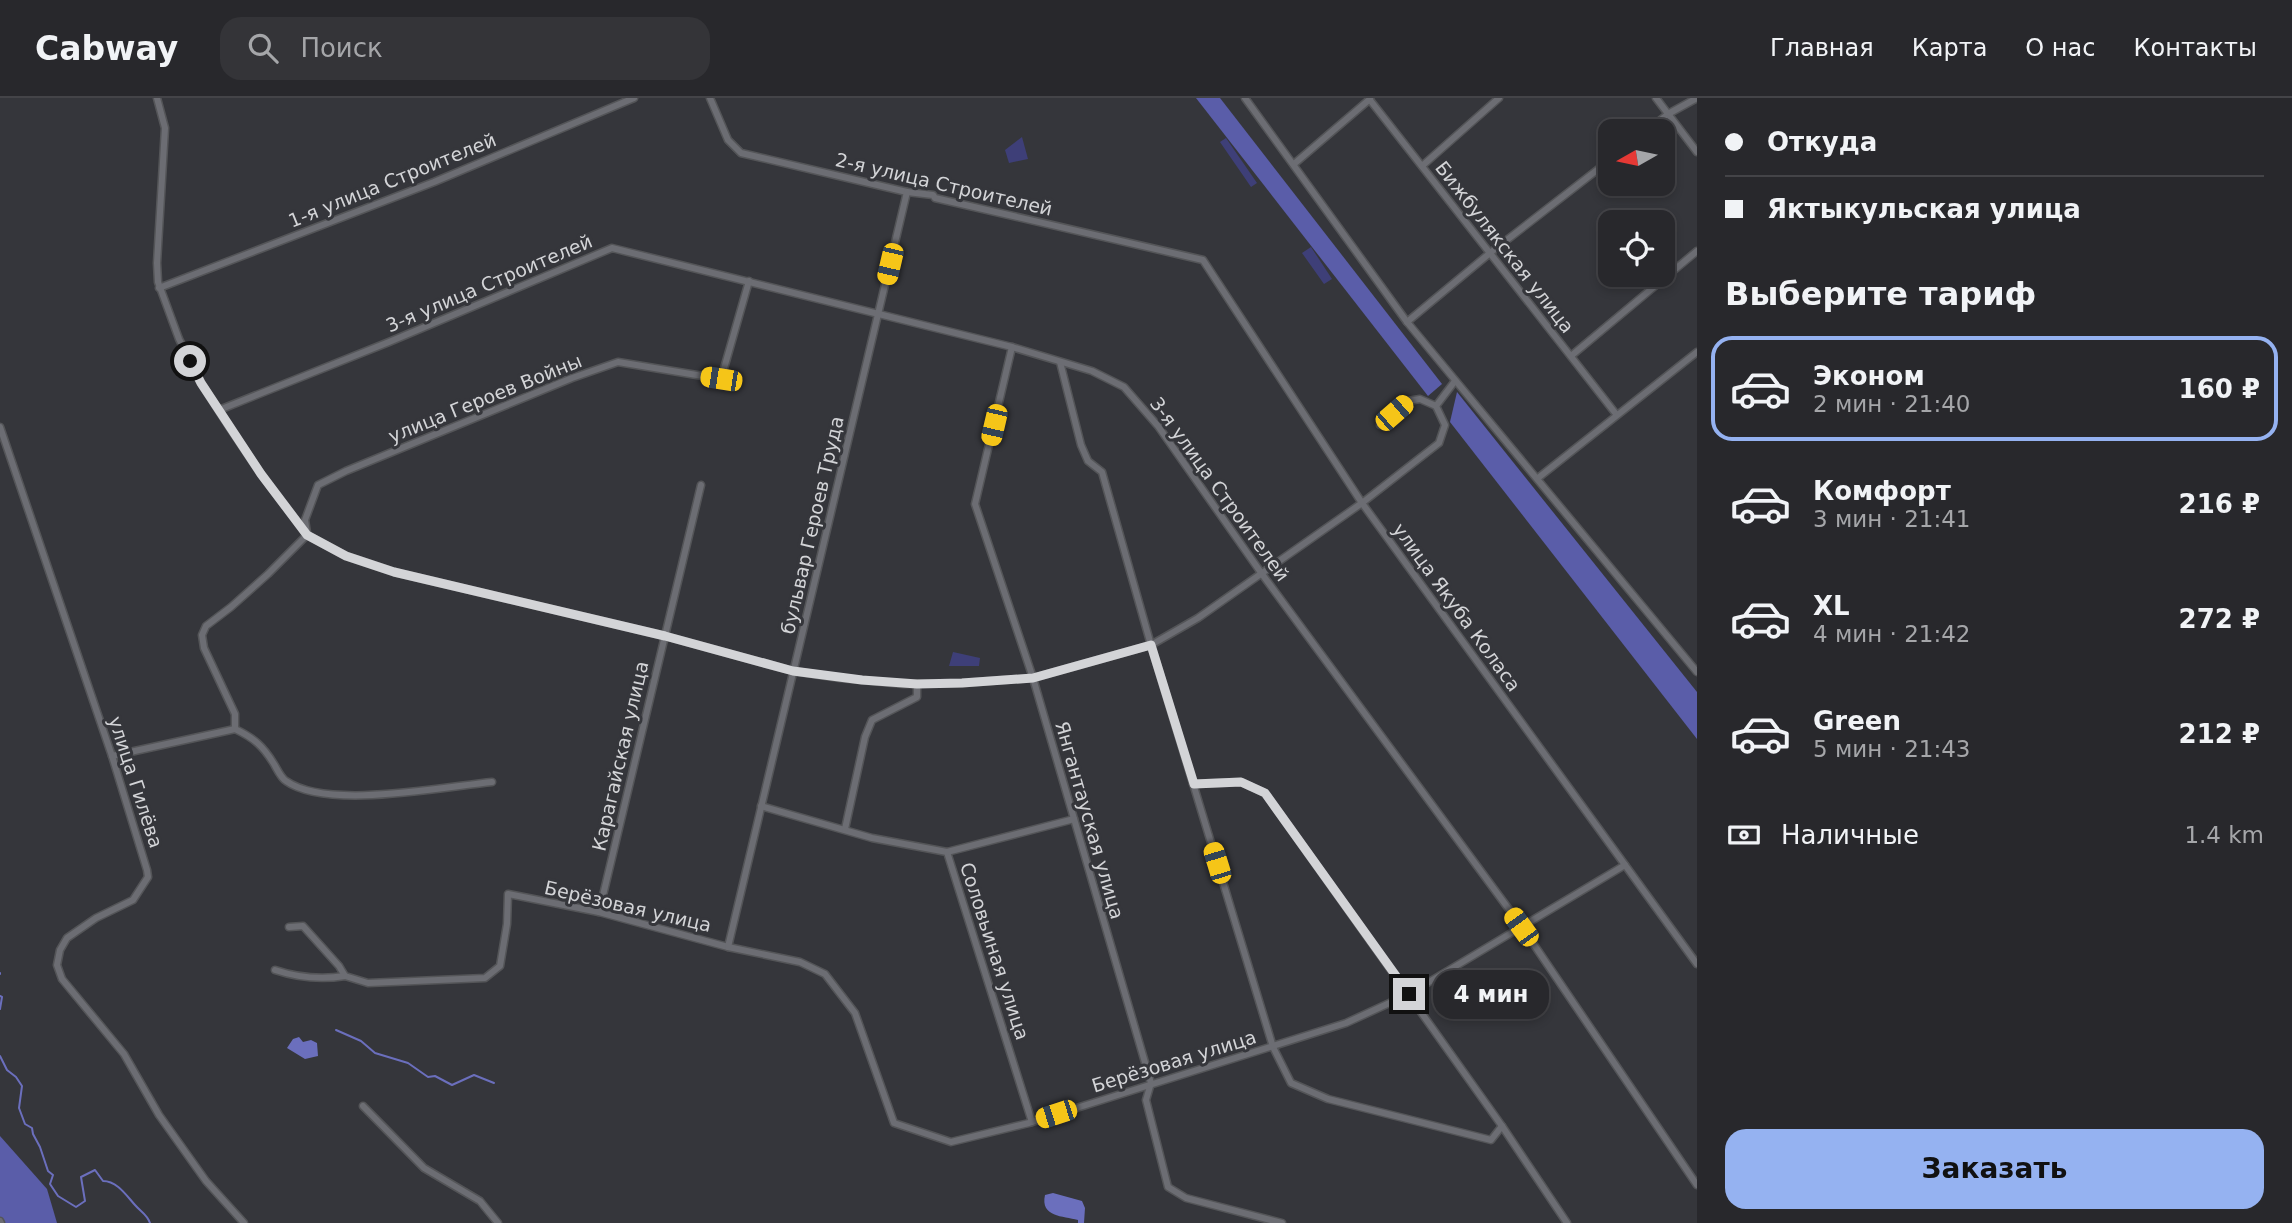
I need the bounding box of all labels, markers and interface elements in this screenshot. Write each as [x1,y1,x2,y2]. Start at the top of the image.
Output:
search box [220,17,710,80]
text: Cabway [35,29,178,68]
icon: search [244,29,282,67]
text: Поиск [300,33,383,63]
text: Главная [1770,34,1874,62]
text: Карта [1912,34,1987,62]
text: О нас [2025,34,2095,62]
text: Контакты [2133,34,2257,62]
north arrow [1598,119,1675,196]
map controls [1598,119,1675,287]
text: Откуда [1767,127,1877,157]
street label: 1-я улица Строителей [285,128,499,232]
street label: 2-я улица Строителей [833,148,1055,220]
street label: Бижбулякская улица [1431,157,1579,337]
text: Яктыкульская улица [1767,194,2081,224]
button: locate [1598,210,1675,287]
street label: 3-я улица Строителей [382,229,596,337]
car [876,241,905,287]
text: Выберите тариф [1725,275,2036,313]
route start [174,345,206,377]
street label: улица Героев Войны [385,349,585,447]
icon: car [1729,357,1792,420]
text: Эконом [1813,361,1925,391]
car [699,365,744,393]
text: 160 ₽ [2179,374,2260,404]
car [1372,391,1417,435]
text: 2 мин · 21:40 [1813,391,1971,417]
street label: 3-я улица Строителей [1146,393,1294,585]
car [980,402,1009,448]
street label: бульвар Героев Труда [776,414,848,636]
icon: car [1729,472,1792,535]
text: Комфорт [1813,476,1951,506]
text: 216 ₽ [2179,489,2260,519]
text: 3 мин · 21:41 [1813,506,1971,532]
street label: улица Якуба Коласа [1389,519,1525,695]
icon: car [1729,587,1792,650]
text: XL [1813,591,1850,621]
text: 272 ₽ [2179,604,2260,634]
text: 4 мин · 21:42 [1813,621,1971,647]
street label: Карагайская улица [587,659,653,853]
icon: car [1729,702,1792,765]
text: Green [1813,706,1901,736]
street label: улица Гилёва [104,713,168,851]
street label: Янгантауская улица [1051,718,1129,922]
text: 212 ₽ [2179,719,2260,749]
text: 5 мин · 21:43 [1813,736,1971,762]
icon: cash [1725,816,1763,854]
text: Наличные [1781,820,1919,850]
text: 1.4 km [2184,822,2264,848]
car [1201,840,1234,886]
street label: Соловьиная улица [956,860,1034,1042]
street label: Берёзовая улица [542,876,714,936]
car [1501,904,1542,950]
callout: 4 мин [1434,970,1549,1018]
route end [1393,978,1425,1010]
text: 4 мин [1454,981,1528,1007]
street label: Берёзовая улица [1089,1026,1259,1096]
car [1033,1098,1080,1130]
button: Заказать [1725,1129,2264,1209]

